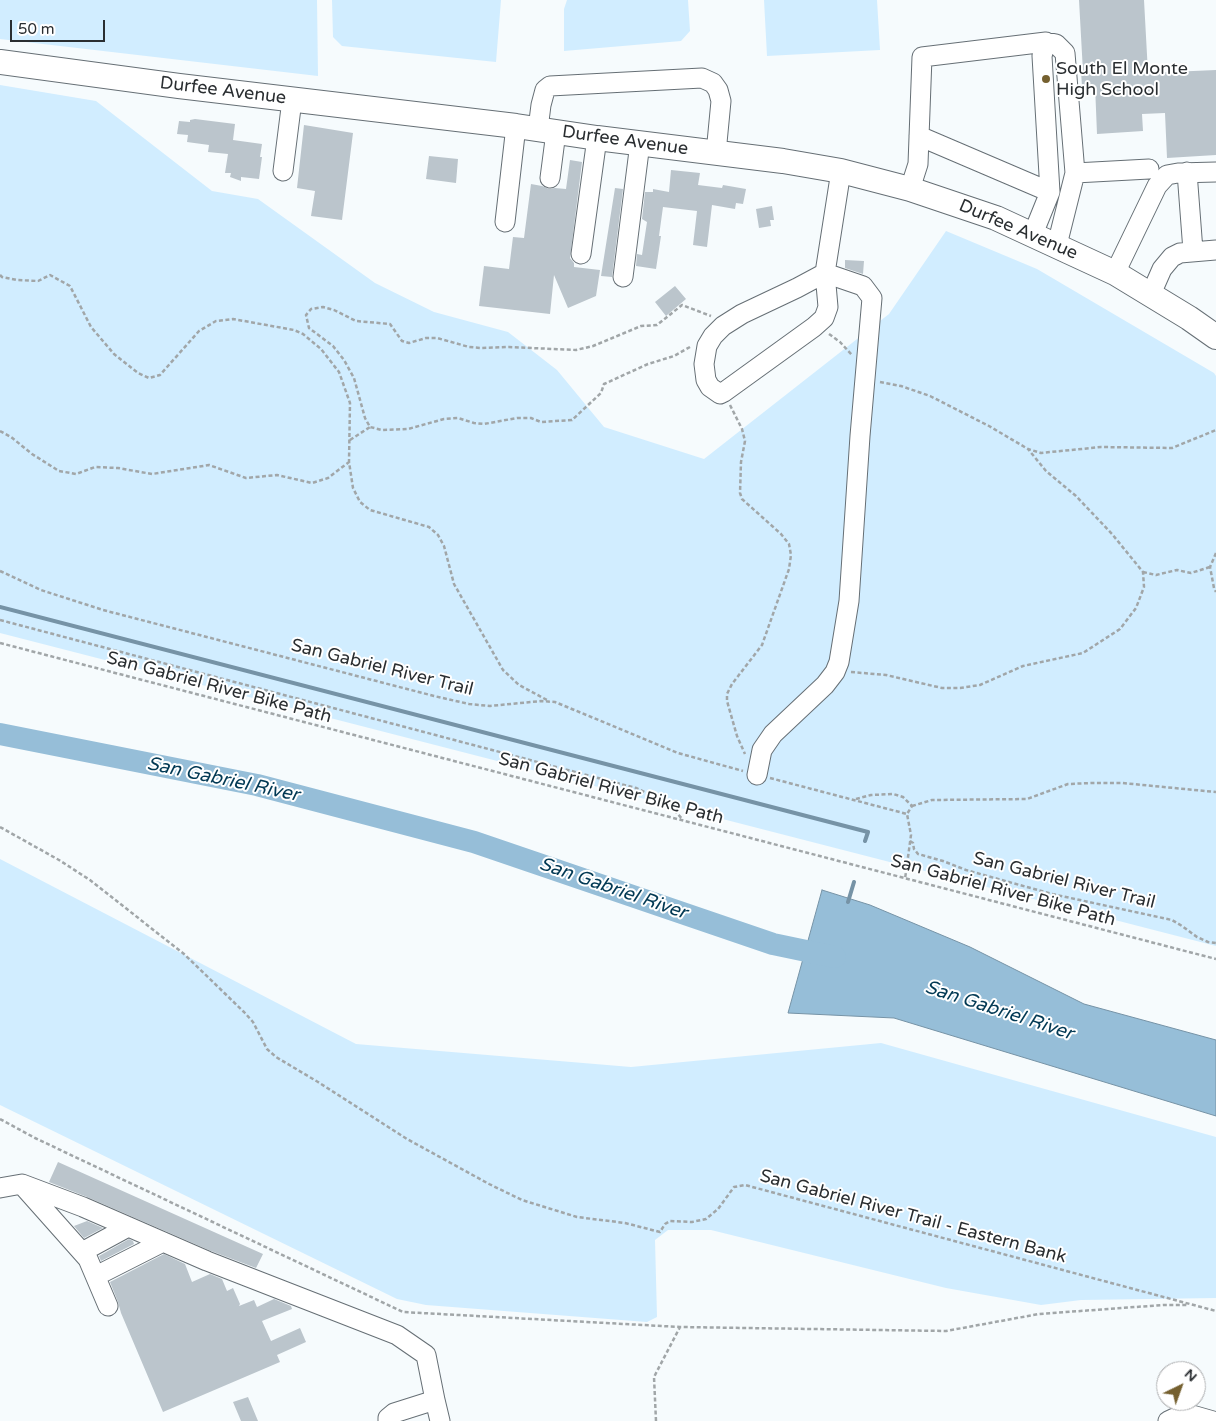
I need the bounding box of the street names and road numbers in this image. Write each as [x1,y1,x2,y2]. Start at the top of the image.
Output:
street label: Durfee Avenue [159,73,287,109]
street label: Durfee Avenue [561,121,689,161]
street label: Durfee Avenue [955,195,1081,265]
street label: San Gabriel River Trail [289,635,475,701]
street label: San Gabriel River Bike Path [104,648,334,728]
street label: San Gabriel River Bike Path [496,749,726,829]
street label: San Gabriel River Trail [971,848,1157,914]
street label: San Gabriel River Bike Path [888,851,1118,931]
street label: San Gabriel River Trail - Eastern Bank [757,1166,1069,1268]

